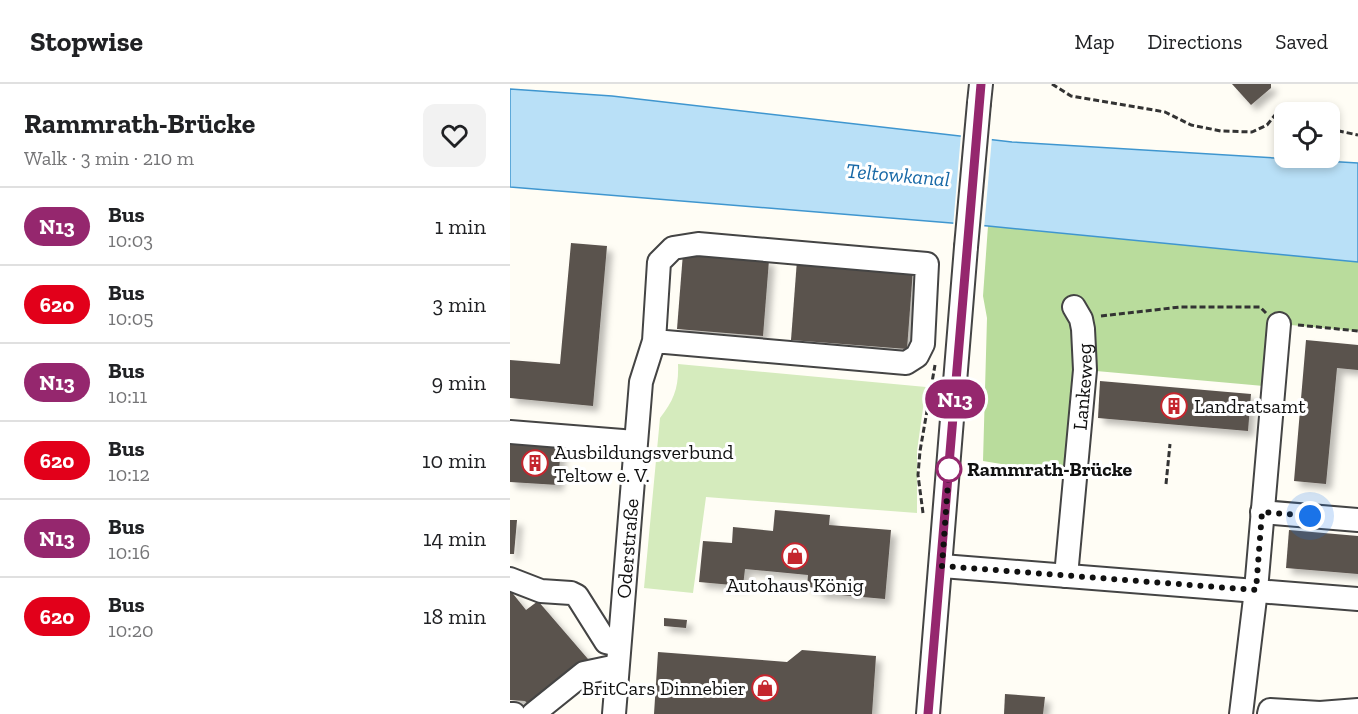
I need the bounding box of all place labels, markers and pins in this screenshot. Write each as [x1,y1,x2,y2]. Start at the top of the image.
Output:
building icon: Landratsamt [1159,391,1189,421]
place label: Landratsamt [1194,394,1306,418]
place label: Ausbildungsverbund Teltow e. V. [554,440,734,487]
building icon: Ausbildungsverbund Teltow e. V. [520,448,550,478]
marker: Rammrath-Brücke [936,456,962,482]
place label: Rammrath-Brücke [967,457,1133,481]
shop icon: Autohaus König [780,541,810,571]
place label: Autohaus König [726,573,864,597]
shop icon: BritCars Dinnebier [750,673,780,703]
place label: BritCars Dinnebier [582,676,746,700]

